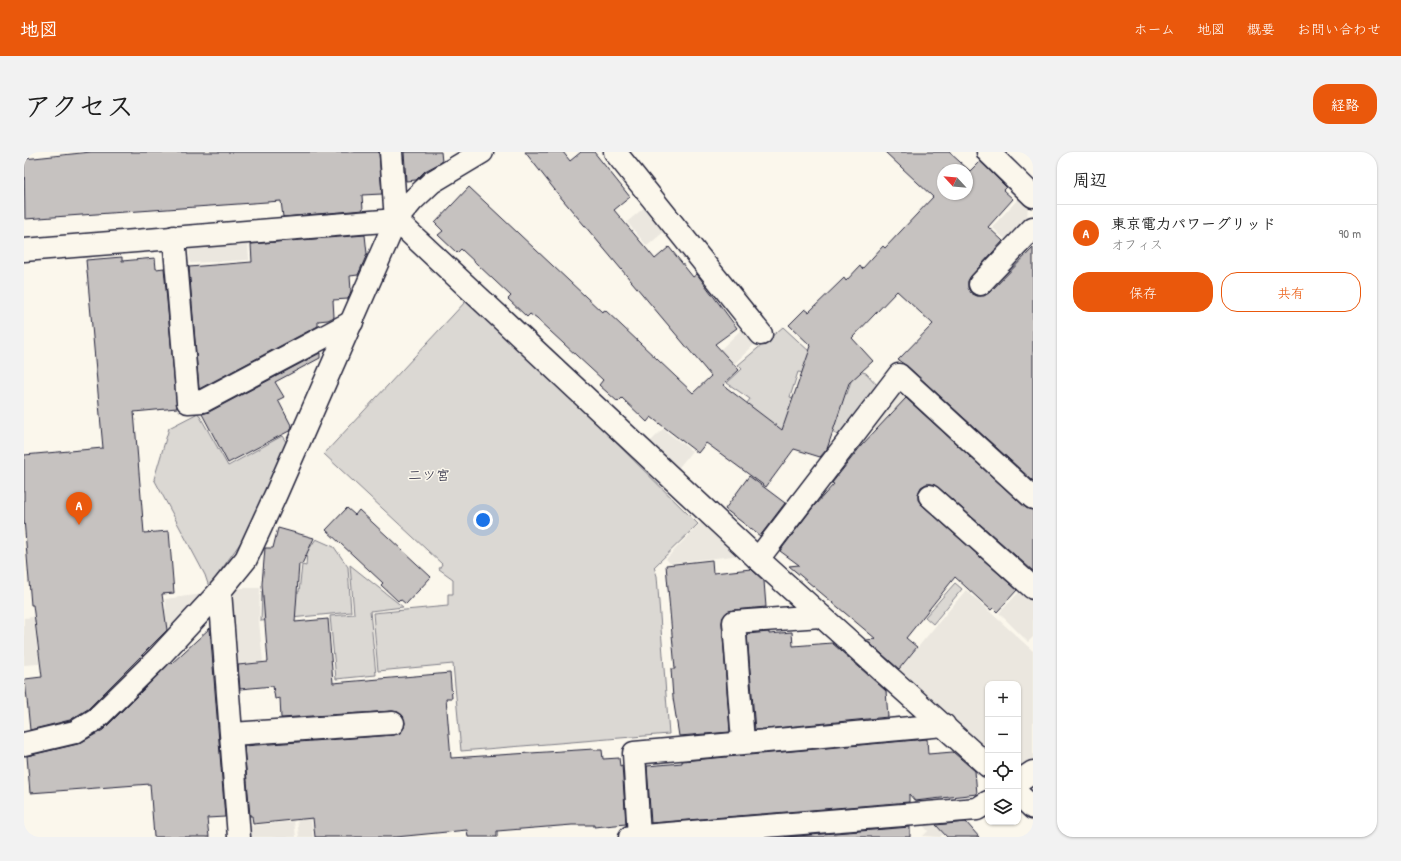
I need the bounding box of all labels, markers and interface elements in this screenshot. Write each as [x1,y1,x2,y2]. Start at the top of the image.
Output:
text: 地図 [20,16,58,42]
text: ホーム [1134,19,1175,38]
text: 地図 [1197,19,1225,38]
text: 概要 [1247,19,1275,38]
text: お問い合わせ [1297,19,1381,38]
button: 経路 [1313,84,1377,124]
text: アクセス [24,87,134,125]
north arrow [937,164,973,200]
text: 周辺 [1073,168,1107,191]
text: 東京電力パワーグリッド [1111,213,1276,234]
text: A [1083,224,1089,242]
text: 90 m [1339,224,1361,242]
text: オフィス [1111,235,1163,253]
button: 保存 [1073,272,1213,312]
button: 共有 [1221,272,1361,312]
district label: 二ツ宮 [408,465,450,484]
pin: A [66,492,92,525]
your location [473,510,493,530]
map controls [985,681,1021,825]
button: + [985,681,1021,717]
button: − [985,717,1021,753]
button: locate [985,753,1021,789]
button: layers [985,789,1021,825]

